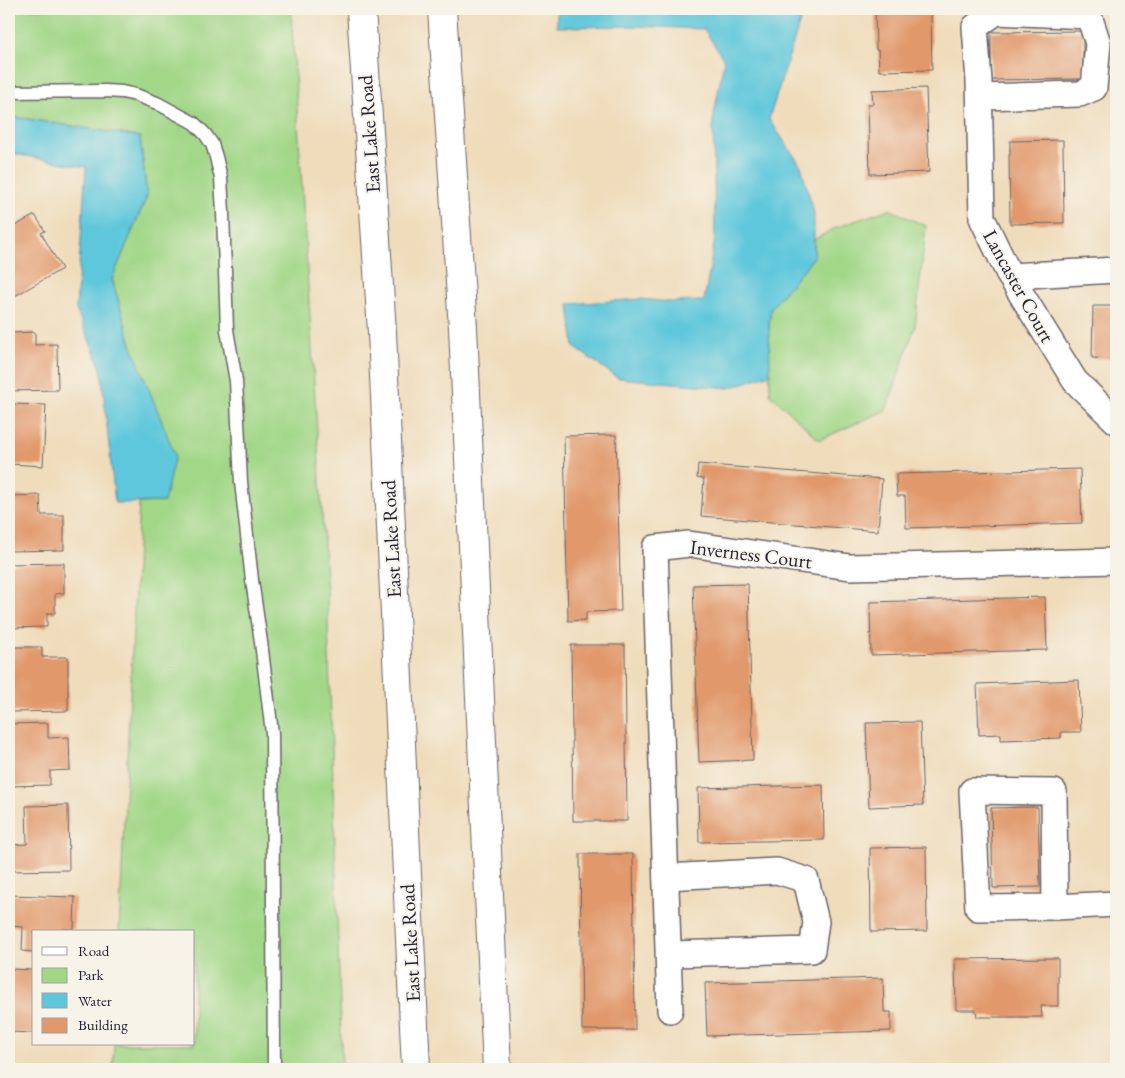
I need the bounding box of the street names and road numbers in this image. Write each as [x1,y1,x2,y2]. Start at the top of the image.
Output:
street label: East Lake Road [352,73,386,194]
street label: Lancaster Court [977,225,1061,348]
street label: East Lake Road [375,478,407,599]
street label: Inverness Court [689,534,814,574]
street label: East Lake Road [394,882,426,1003]

